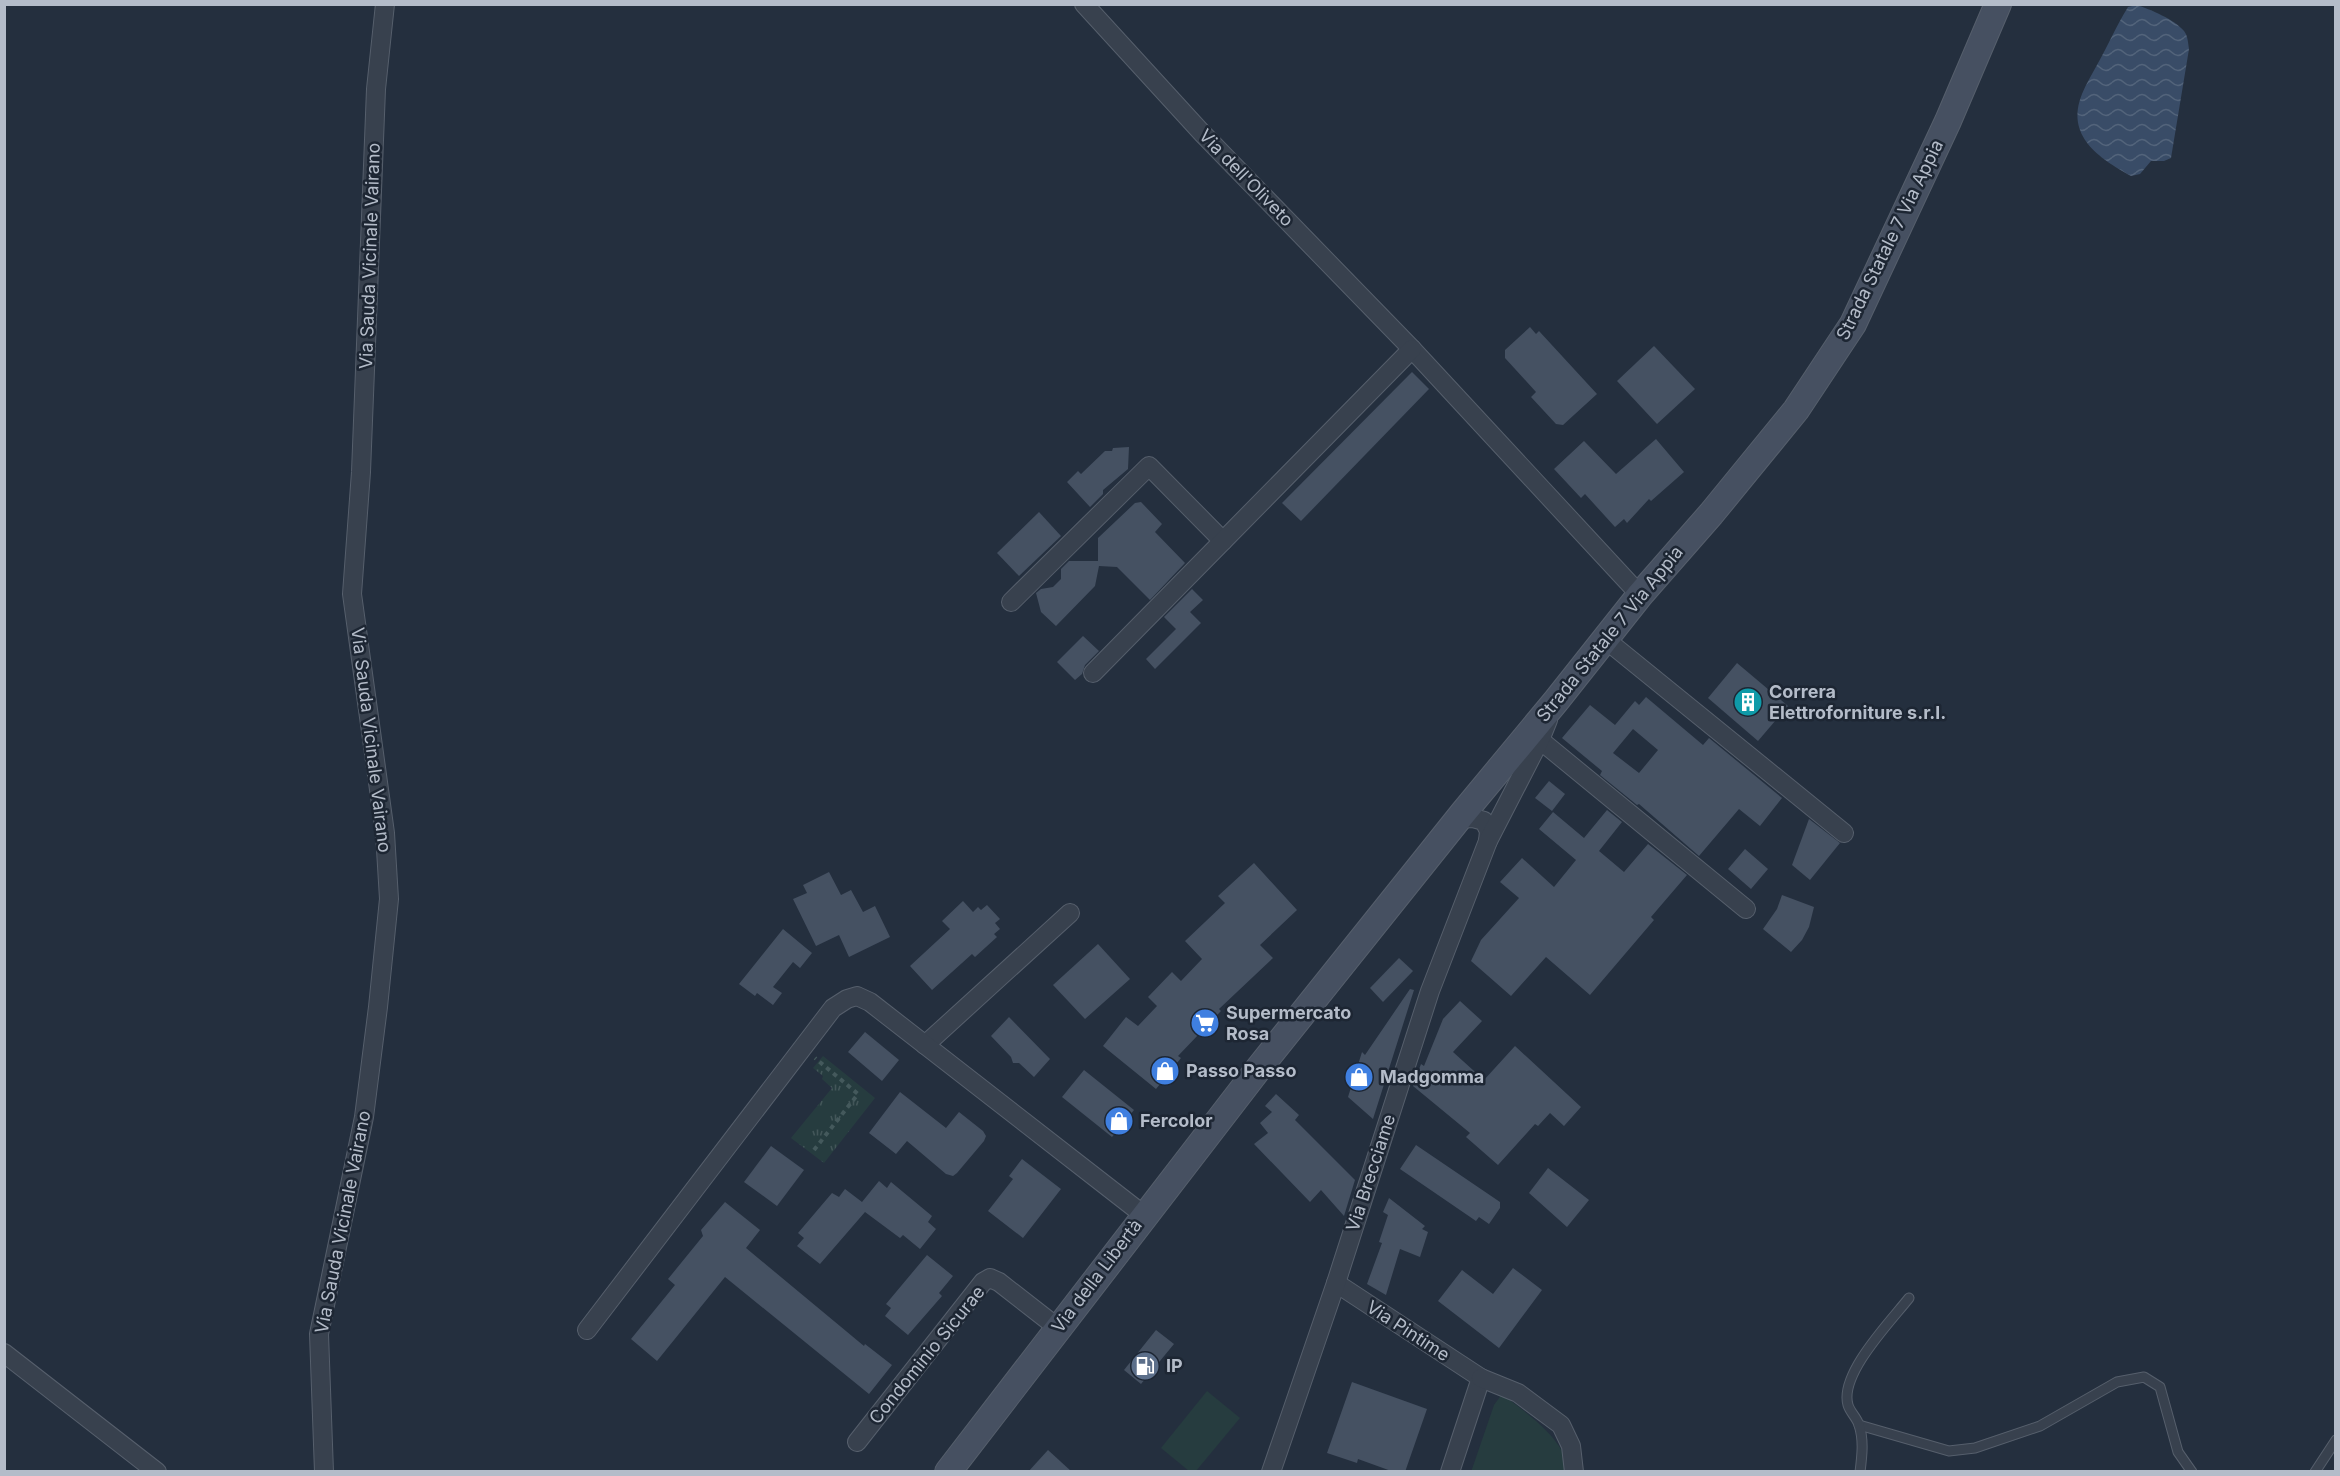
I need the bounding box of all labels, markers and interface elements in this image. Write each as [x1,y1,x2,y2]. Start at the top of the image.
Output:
street label: Via dell'Oliveto [1195,125,1298,231]
street label: Strada Statale 7 Via Appia [1832,136,1947,343]
street label: Via Sauda Vicinale Vairano [355,142,384,370]
street label: Strada Statale 7 Via Appia [1532,541,1687,726]
street label: Via Sauda Vicinale Vairano [347,626,396,854]
place label: Correra Elettroforniture s.r.l. [1769,681,1946,723]
building icon: Correra Elettroforniture s.r.l. [1732,686,1764,718]
place label: Supermercato Rosa [1226,1002,1351,1044]
supermarket icon: Supermercato Rosa [1189,1007,1221,1039]
shop icon: Passo Passo [1149,1055,1181,1087]
place label: Passo Passo [1186,1060,1296,1081]
shop icon: Madgomma [1343,1061,1375,1093]
place label: Madgomma [1380,1066,1484,1087]
shop icon: Fercolor [1103,1105,1135,1137]
street label: Via Sauda Vicinale Vairano [311,1109,374,1335]
place label: Fercolor [1140,1110,1213,1131]
street label: Via Brecciame [1342,1112,1399,1234]
street label: Via della Libertà [1047,1215,1146,1337]
street label: Condominio Sicurae [864,1281,989,1428]
street label: Via Pintime [1363,1296,1454,1365]
fuel station icon: IP [1129,1350,1161,1382]
place label: IP [1166,1355,1183,1376]

